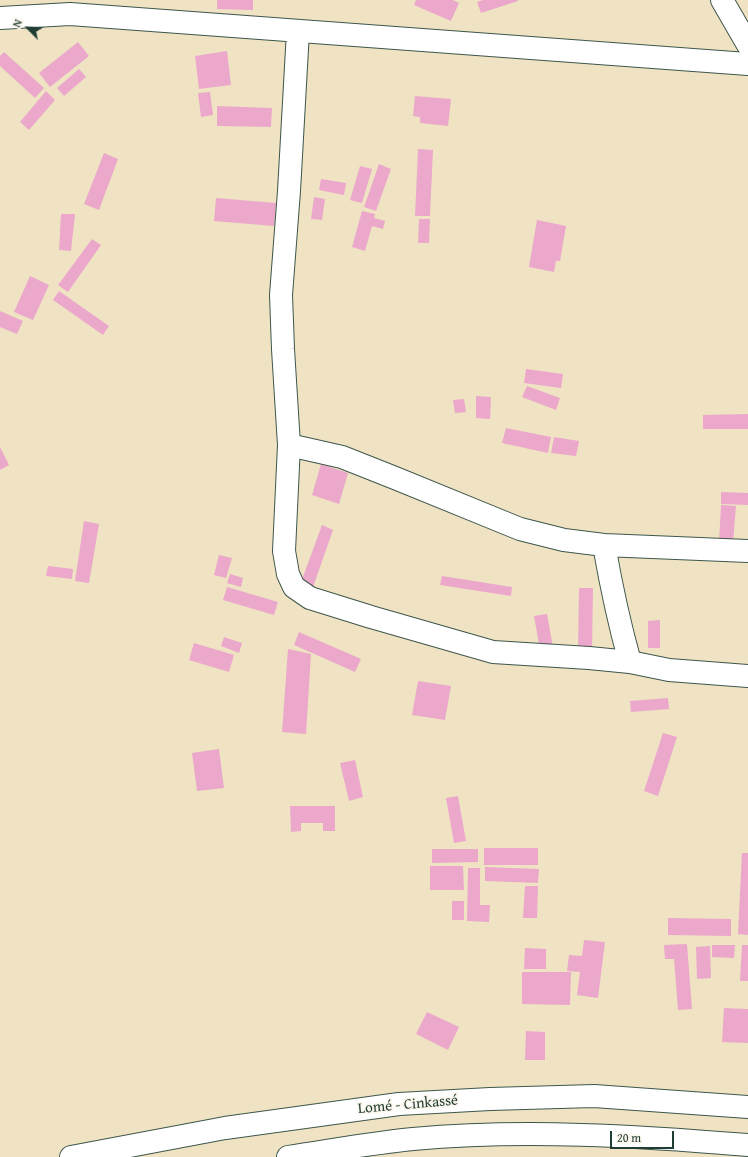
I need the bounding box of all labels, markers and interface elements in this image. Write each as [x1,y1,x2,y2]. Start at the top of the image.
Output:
north arrow [8,8,48,48]
text: N [8,17,26,30]
street label: Lomé - Cinkassé [357,1092,459,1118]
scale bar [612,1123,676,1149]
text: 20 m [617,1129,641,1146]

